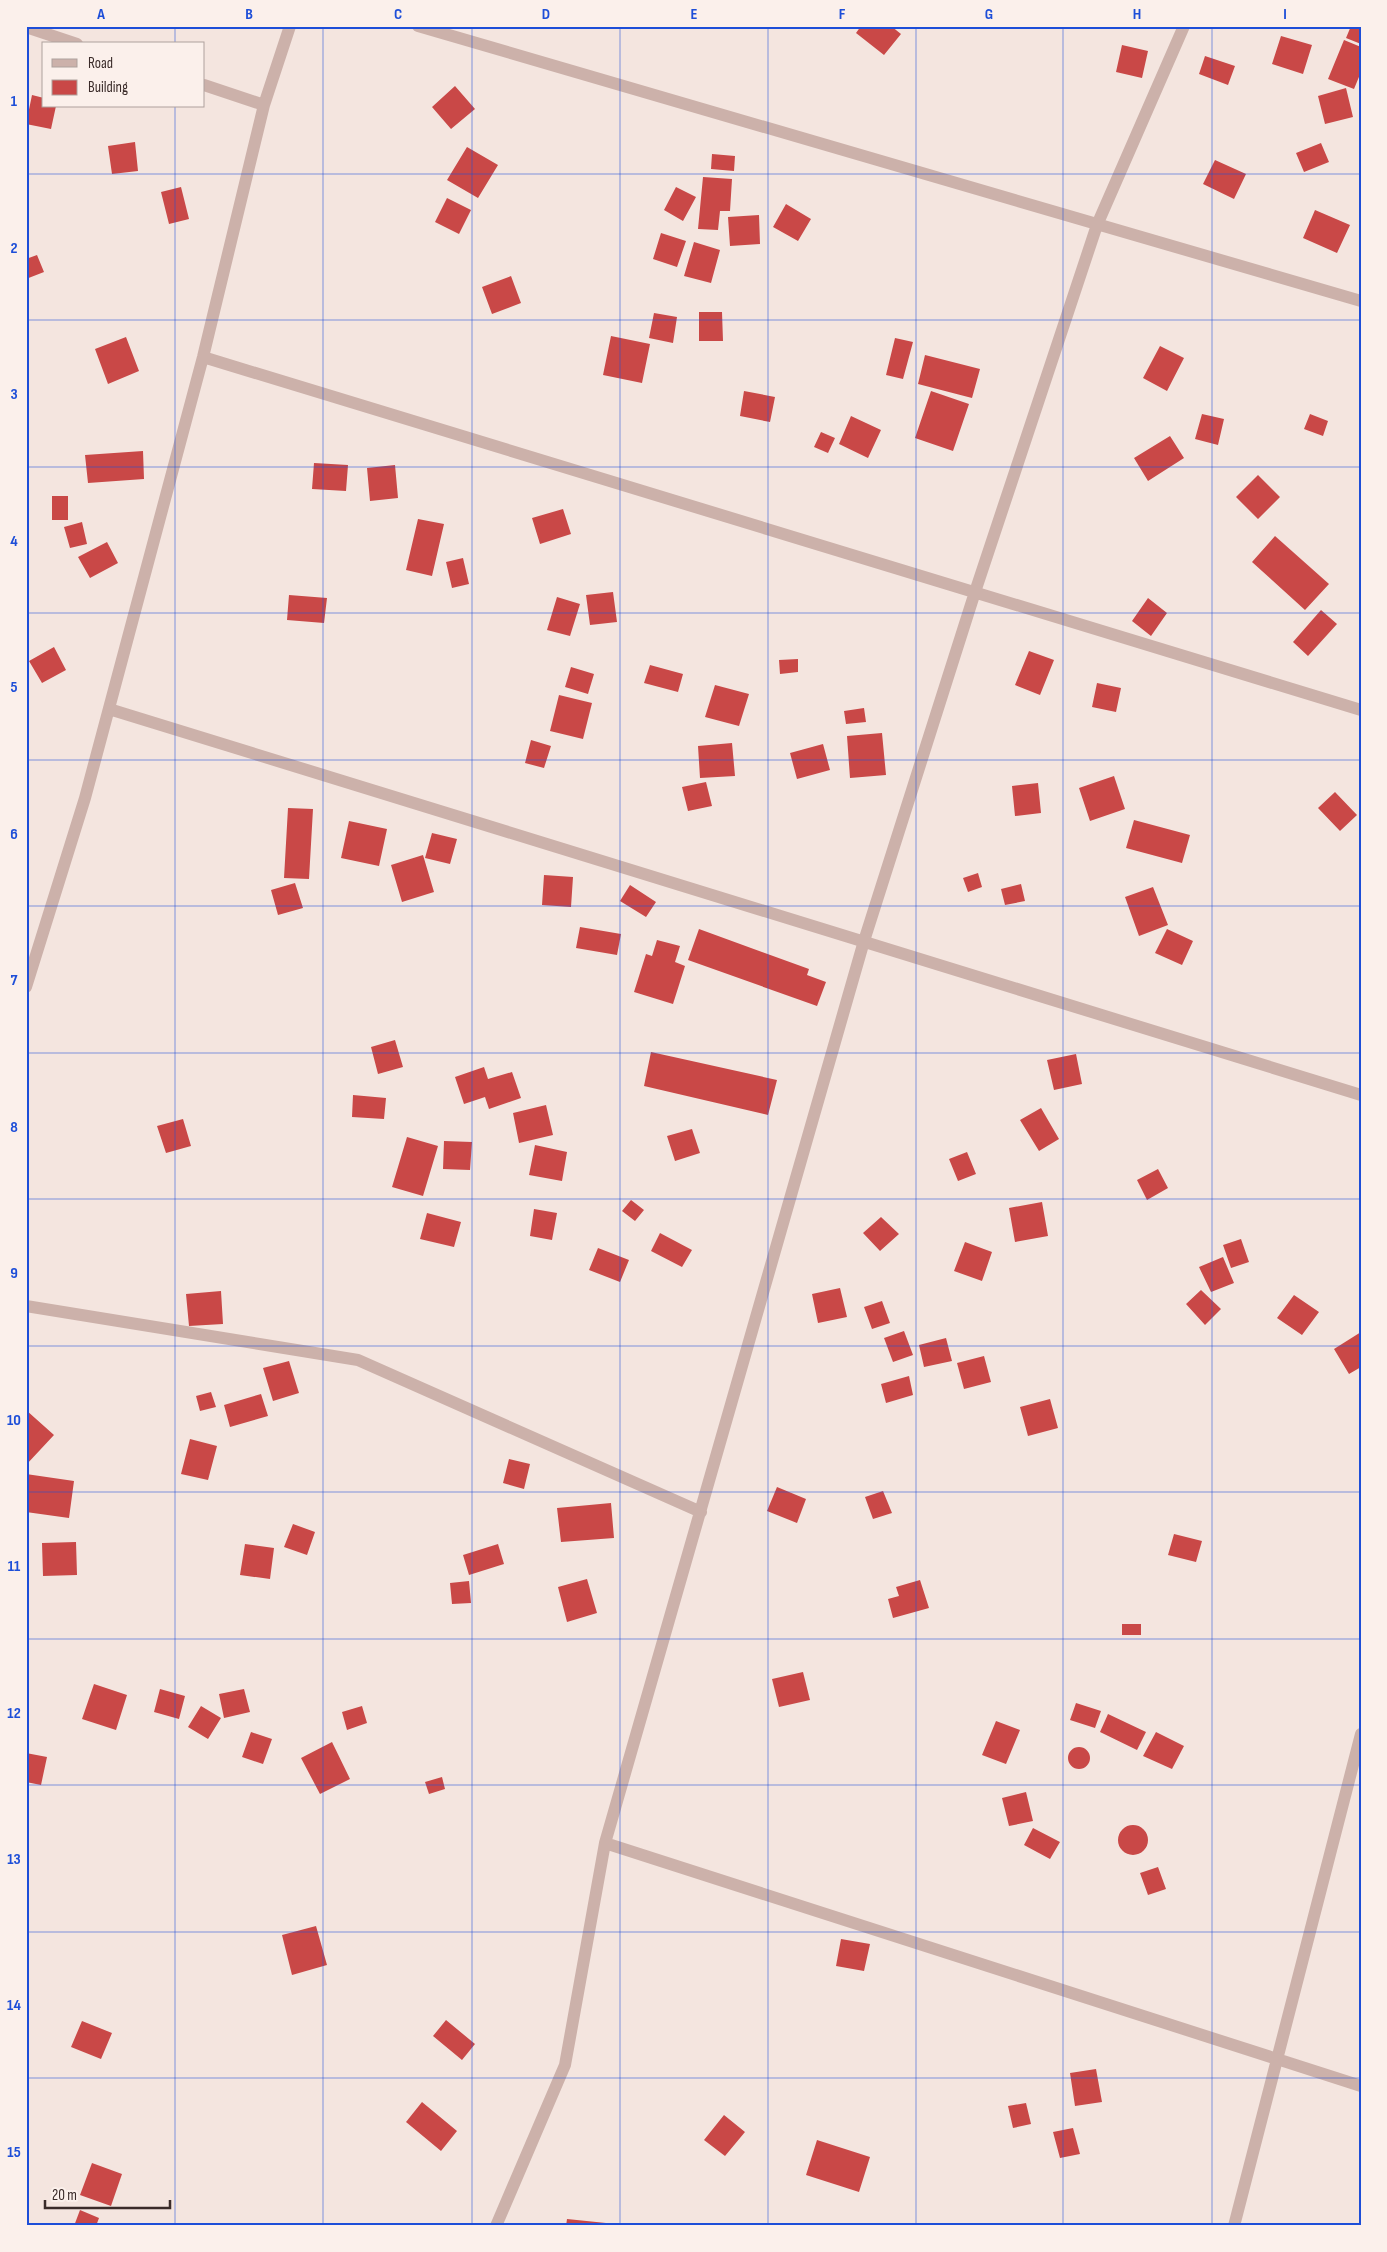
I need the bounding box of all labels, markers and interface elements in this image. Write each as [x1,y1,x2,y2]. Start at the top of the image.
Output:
text: A [96,5,105,24]
text: B [245,5,253,24]
text: C [394,5,402,24]
text: D [542,5,550,24]
text: E [691,5,698,24]
text: F [839,5,846,24]
text: G [985,5,993,24]
text: H [1133,5,1141,24]
text: I [1283,5,1287,24]
legend [42,42,205,108]
text: Road [88,54,113,73]
text: Building [88,78,128,97]
text: 1 [11,92,18,111]
text: 2 [10,239,18,258]
text: 3 [10,385,18,404]
text: 4 [10,532,18,551]
text: 5 [10,678,18,697]
text: 6 [10,825,18,844]
text: 7 [11,971,18,990]
text: 8 [10,1118,18,1137]
text: 9 [10,1264,18,1283]
text: 10 [7,1411,21,1430]
text: 11 [8,1557,21,1576]
text: 12 [7,1704,21,1723]
text: 13 [7,1850,21,1869]
text: 14 [7,1996,21,2015]
text: 15 [7,2143,21,2162]
scale bar [45,2177,170,2209]
text: 20 m [52,2186,77,2205]

